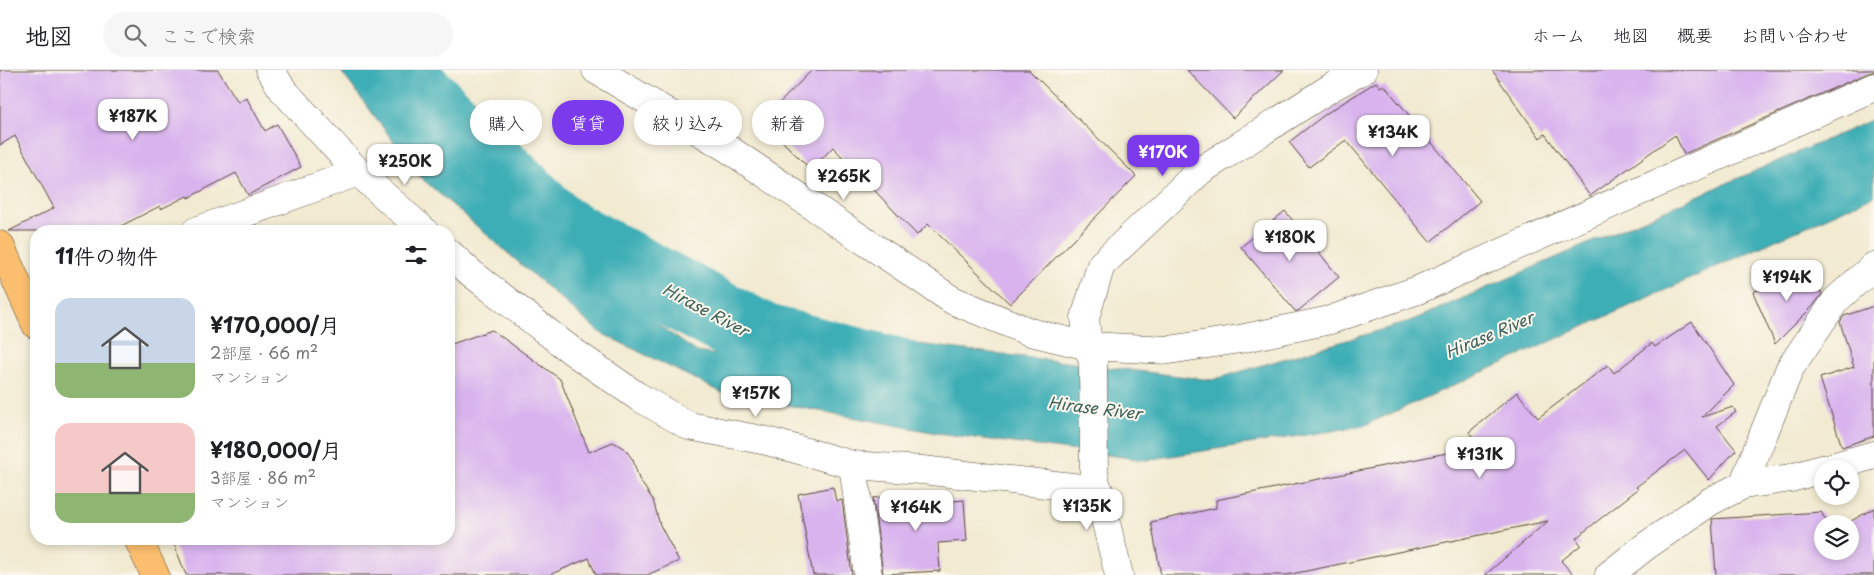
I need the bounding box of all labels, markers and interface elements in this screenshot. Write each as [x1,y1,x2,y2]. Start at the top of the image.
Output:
search box [103,12,453,57]
text: 地図 [25,17,73,53]
icon: search [121,21,149,49]
text: ここで検索 [161,21,256,49]
text: ホーム [1532,21,1585,48]
text: 地図 [1613,21,1649,48]
text: 概要 [1677,21,1713,48]
text: お問い合わせ [1741,21,1849,48]
pin: ¥187K [98,98,168,141]
chip: 購入 [470,100,542,145]
chip: 賃貸 [552,100,624,145]
chip: 絞り込み [634,100,742,145]
chip: 新着 [752,100,824,145]
text: ¥187K [109,103,157,127]
pin: ¥134K [1358,114,1428,157]
text: ¥134K [1368,119,1418,143]
pin: ¥170K [1128,134,1198,177]
text: ¥170K [1138,139,1188,163]
pin: ¥250K [370,144,440,186]
text: ¥250K [378,148,432,172]
pin: ¥265K [809,158,879,201]
text: ¥265K [817,163,871,187]
pin: ¥180K [1255,220,1325,262]
text: ¥180K [1265,224,1315,248]
text: 11件の物件 [55,239,158,271]
icon: filters [402,241,430,269]
pin: ¥194K [1752,260,1822,302]
text: ¥194K [1762,264,1812,288]
water label: Hirase River [659,276,755,343]
water label: Hirase River [1441,304,1539,363]
text: ¥170,000/月 [210,308,340,340]
icon: home [95,318,155,378]
text: 2部屋 · 66 m² [210,340,318,364]
text: マンション [210,364,289,388]
pin: ¥157K [721,376,791,418]
text: ¥157K [732,380,780,404]
water label: Hirase River [1047,389,1146,425]
text: ¥180,000/月 [210,433,342,465]
pin: ¥131K [1445,436,1515,479]
text: ¥131K [1457,441,1503,465]
icon: home [95,443,155,503]
map controls [1814,460,1859,560]
button: locate [1814,460,1859,505]
text: 3部屋 · 86 m² [210,465,316,489]
pin: ¥135K [1052,488,1122,531]
text: マンション [210,489,289,513]
pin: ¥164K [881,490,951,532]
text: ¥135K [1062,493,1112,517]
text: ¥164K [890,494,942,518]
button: layers [1814,515,1859,560]

